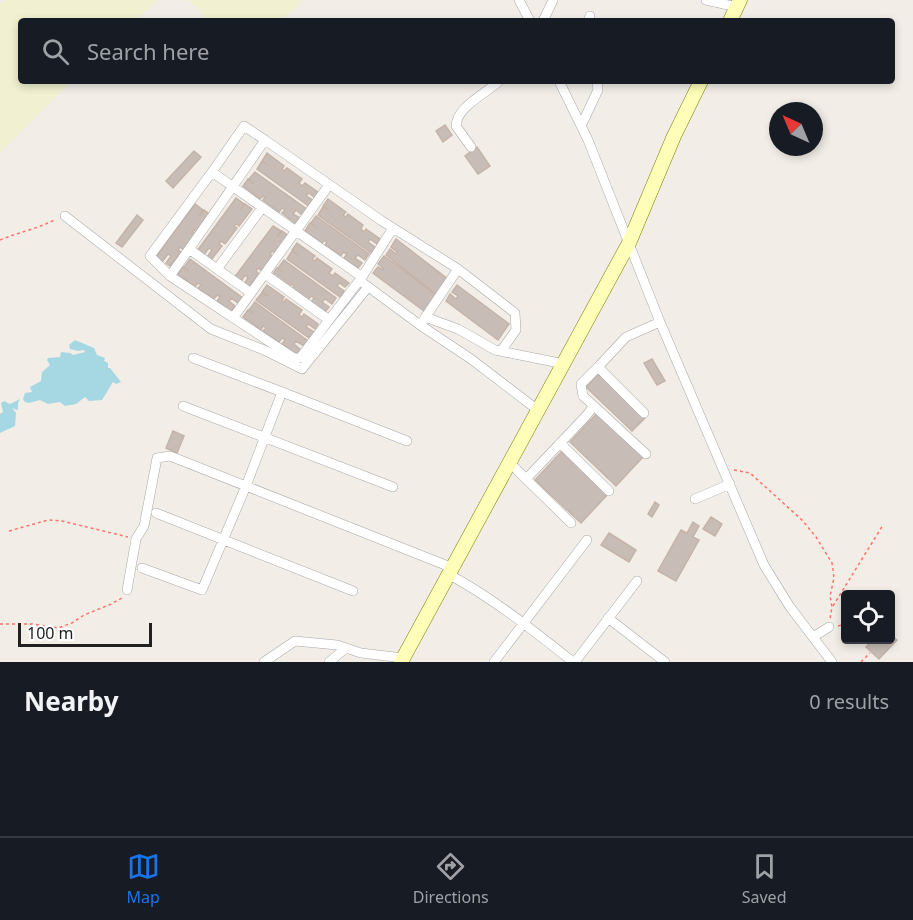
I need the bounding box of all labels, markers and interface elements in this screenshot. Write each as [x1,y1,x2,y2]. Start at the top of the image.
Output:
search box [18,18,895,84]
icon: search [39,35,72,68]
text: Search here [87,36,209,66]
north arrow [769,102,823,156]
map controls [841,590,895,644]
button: locate [841,590,895,644]
scale bar [18,620,152,648]
text: 100 m [27,622,74,644]
text: Nearby [24,683,119,719]
text: 0 results [809,688,889,715]
tab: Map [126,850,160,908]
tab: Directions [413,850,489,908]
tab: Saved [742,850,786,908]

